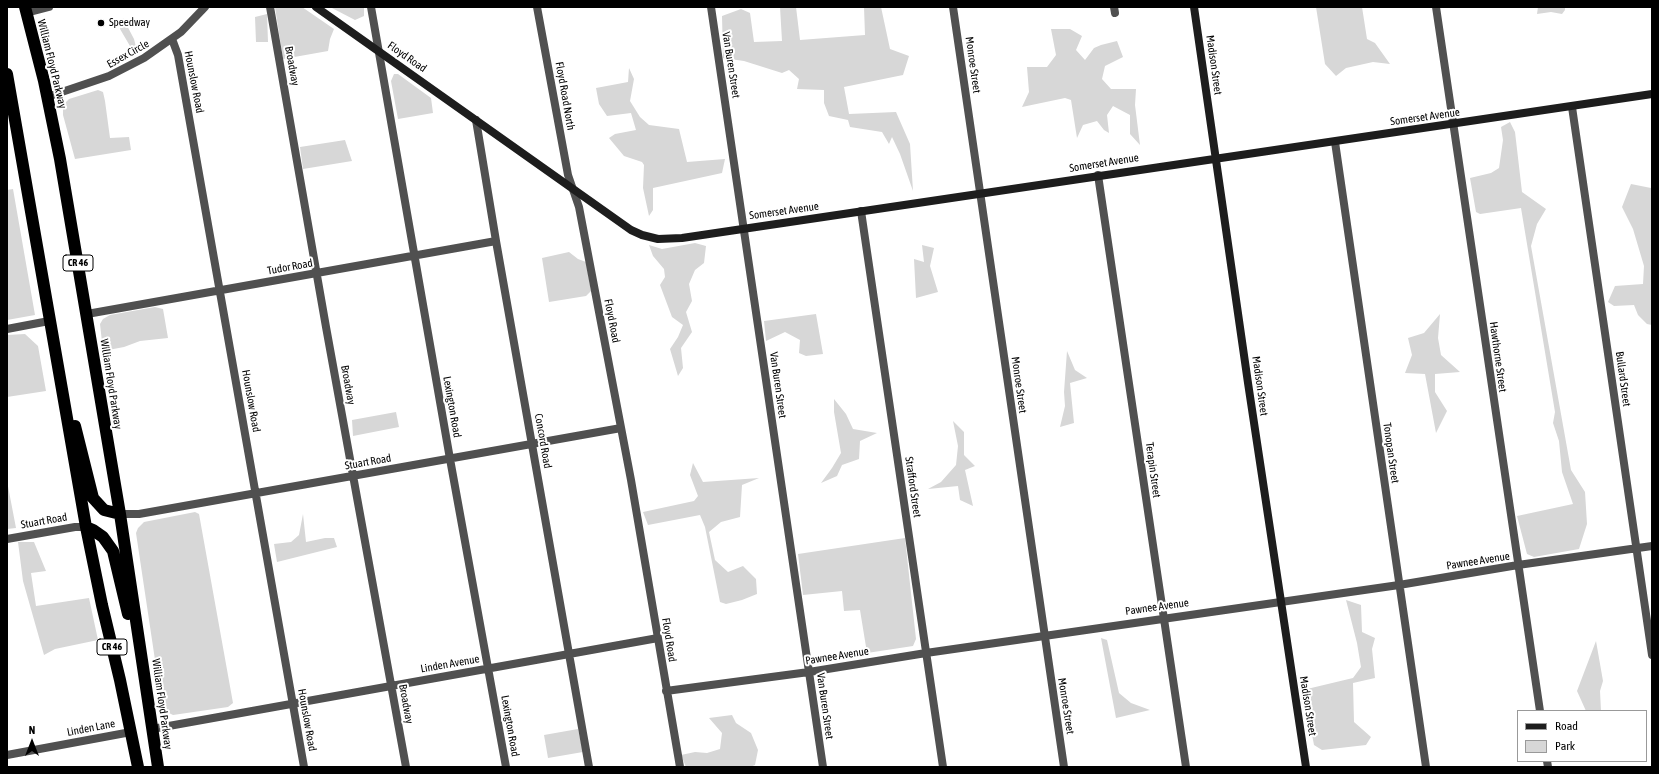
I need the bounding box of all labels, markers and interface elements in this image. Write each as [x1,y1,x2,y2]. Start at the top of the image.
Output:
place label: Speedway [109,16,150,30]
street label: William Floyd Parkway [35,18,69,110]
marker: Speedway [96,18,106,28]
street label: Van Buren Street [719,31,743,99]
street label: Madison Street [1203,34,1225,96]
street label: Monroe Street [963,36,983,94]
street label: Essex Circle [105,37,151,71]
street label: Floyd Road [385,39,429,75]
street label: Broadway [282,45,302,87]
street label: Hounslow Road [182,50,206,114]
street label: Floyd Road North [552,61,578,131]
street label: Somerset Avenue [1389,106,1461,128]
street label: Somerset Avenue [1068,151,1140,175]
street label: Somerset Avenue [748,200,820,222]
road number: CR 46 [63,255,93,271]
street label: Tudor Road [266,257,314,277]
street label: Floyd Road [601,298,623,344]
street label: Hawthorne Street [1487,321,1509,393]
street label: William Floyd Parkway [97,338,125,430]
street label: Van Buren Street [767,351,789,419]
street label: Bullard Street [1613,351,1633,407]
street label: Madison Street [1249,355,1271,417]
street label: Monroe Street [1009,356,1029,414]
street label: Broadway [338,364,358,406]
street label: Hounslow Road [239,369,263,433]
street label: Lexington Road [440,375,464,439]
street label: Concord Road [532,412,554,470]
street label: Tonopan Street [1380,422,1402,484]
street label: Terapin Street [1143,441,1163,499]
street label: Stuart Road [344,451,392,473]
street label: Strafford Street [902,456,924,518]
street label: Stuart Road [20,510,68,532]
street label: Pawnee Avenue [1445,549,1511,573]
street label: Pawnee Avenue [1124,596,1190,618]
street label: Floyd Road [659,617,679,663]
road number: CR 46 [97,639,127,655]
street label: Pawnee Avenue [804,644,870,668]
street label: Linden Avenue [419,652,481,676]
street label: William Floyd Parkway [149,658,175,750]
street label: Van Buren Street [814,672,836,740]
street label: Madison Street [1297,675,1319,737]
street label: Monroe Street [1055,677,1077,735]
street label: Broadway [396,683,416,725]
street label: Hounslow Road [295,688,319,752]
street label: Lexington Road [498,694,522,758]
legend [1517,710,1647,762]
street label: Linden Lane [66,717,116,739]
text: Road [1555,719,1578,733]
north arrow [12,722,52,762]
text: N [29,724,35,736]
text: Park [1555,739,1575,753]

